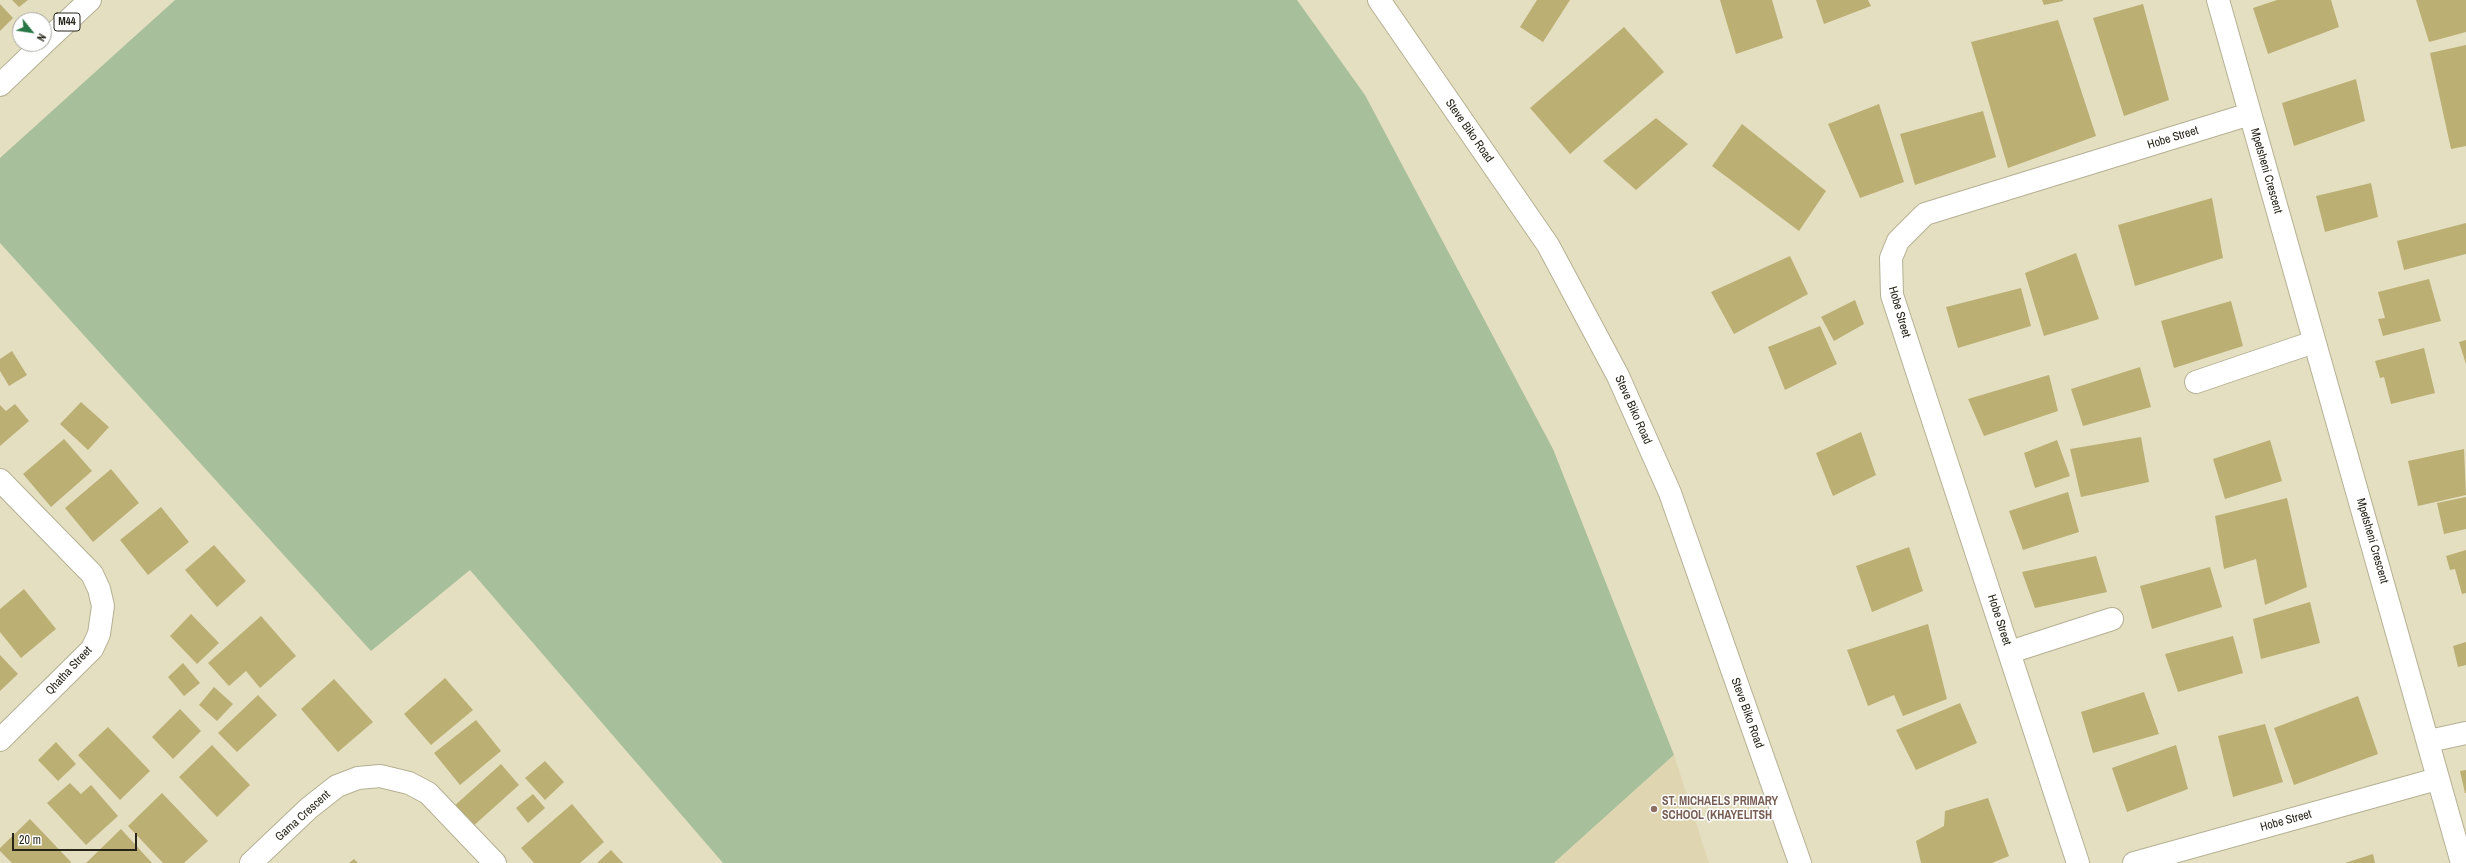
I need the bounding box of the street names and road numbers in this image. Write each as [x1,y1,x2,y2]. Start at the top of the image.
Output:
road number: M44 [54,13,80,31]
street label: Steve Biko Road [1442,97,1496,165]
street label: Hobe Street [2146,123,2200,153]
street label: Mpetsheni Crescent [2247,127,2285,215]
street label: Hobe Street [1885,285,1913,339]
street label: Steve Biko Road [1611,373,1655,447]
street label: Mpetsheni Crescent [2353,497,2391,585]
street label: Hobe Street [1984,593,2014,647]
street label: Qhatha Street [43,644,95,698]
street label: Steve Biko Road [1728,676,1766,750]
street label: Gama Crescent [273,788,333,844]
street label: Hobe Street [2259,807,2313,835]

